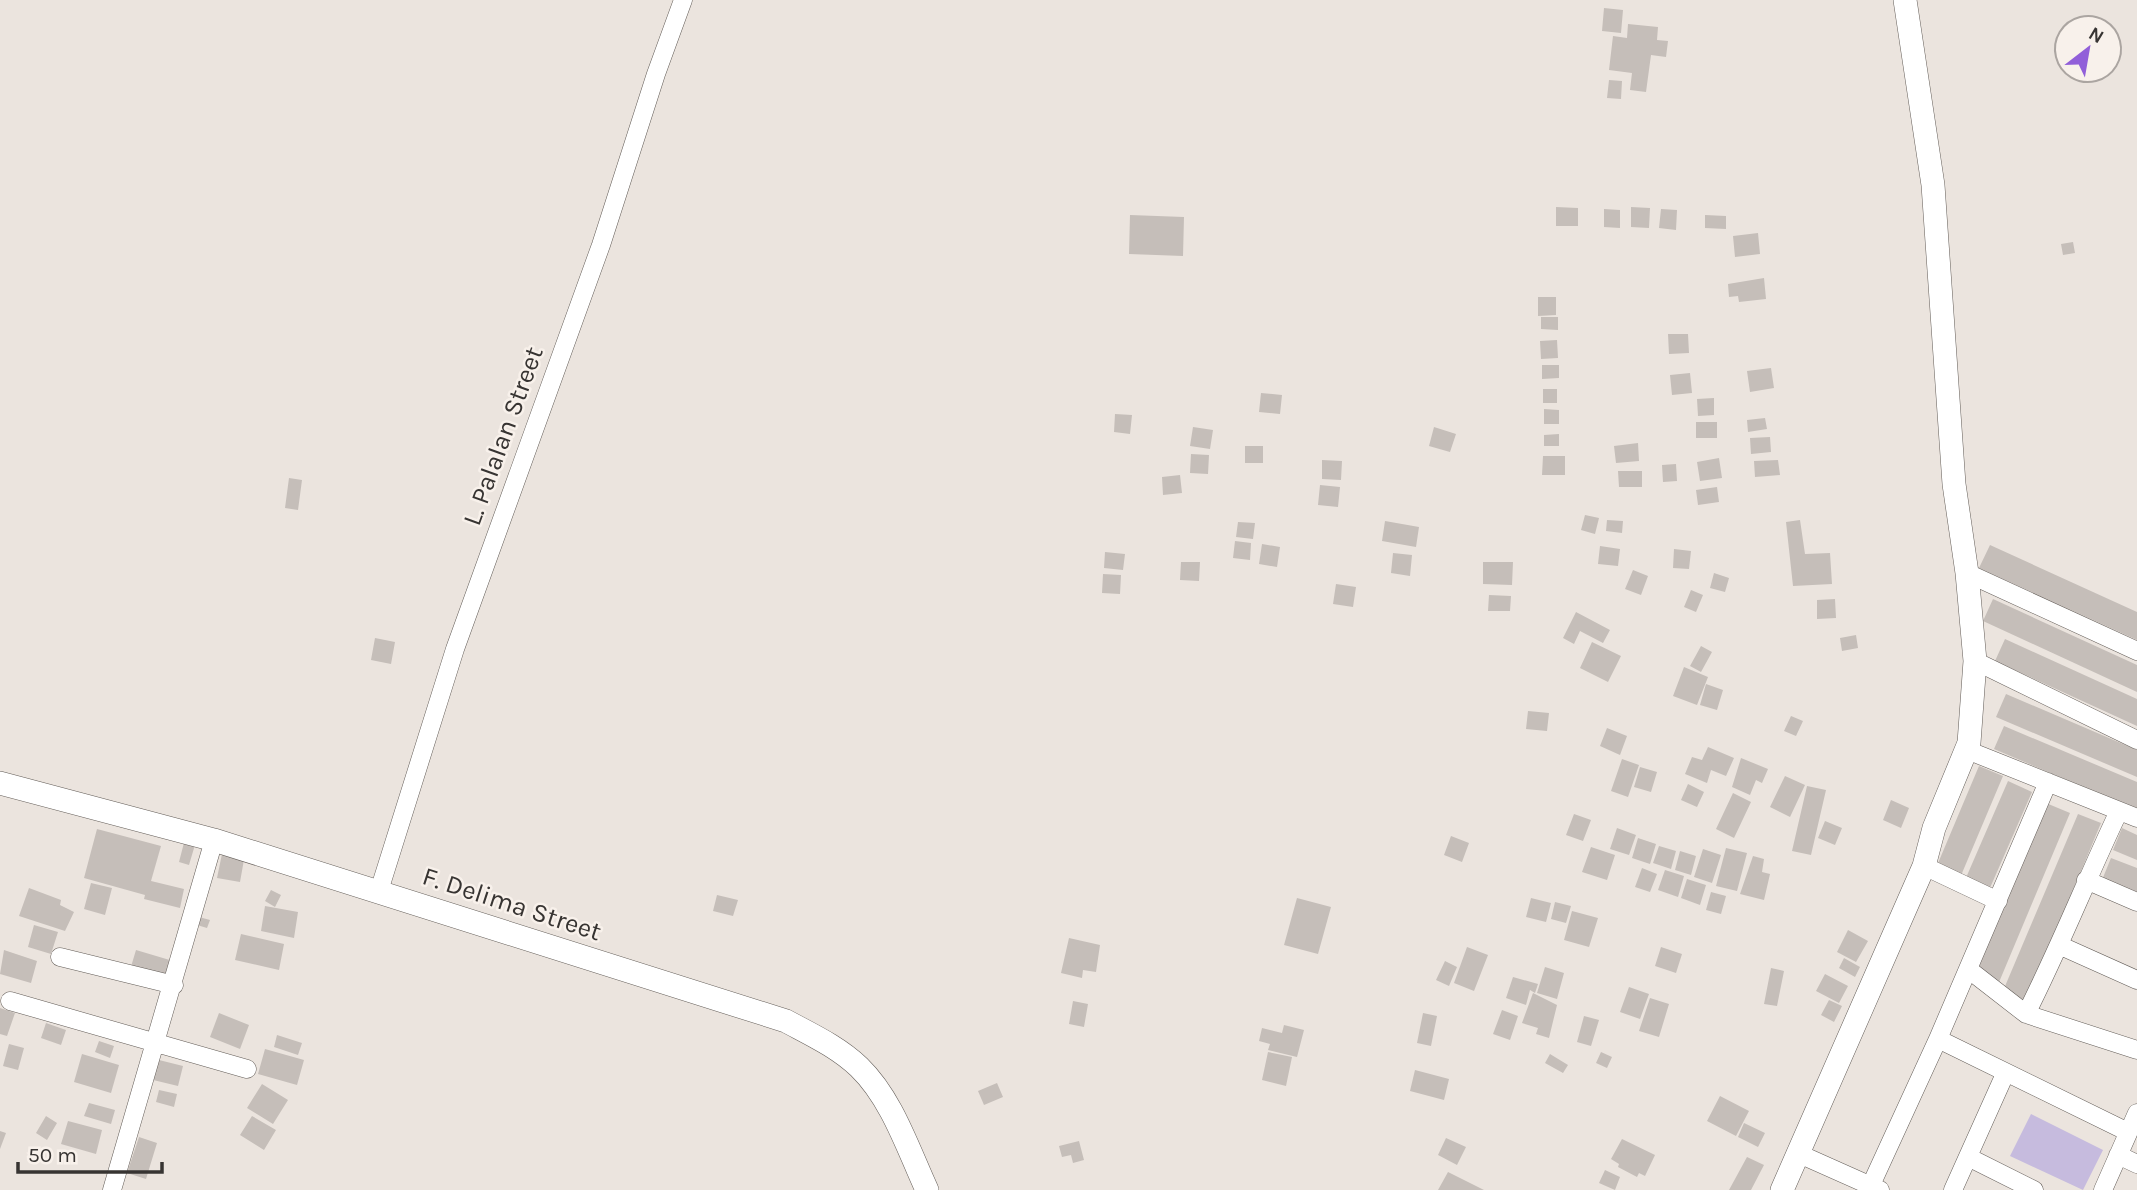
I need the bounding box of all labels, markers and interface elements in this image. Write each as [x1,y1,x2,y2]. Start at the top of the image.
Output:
north arrow [2053,14,2123,84]
text: N [2085,22,2108,48]
street label: L. Palalan Street [456,342,550,530]
street label: F. Delima Street [419,860,606,948]
scale bar [18,1130,161,1174]
text: 50 m [28,1143,77,1167]

